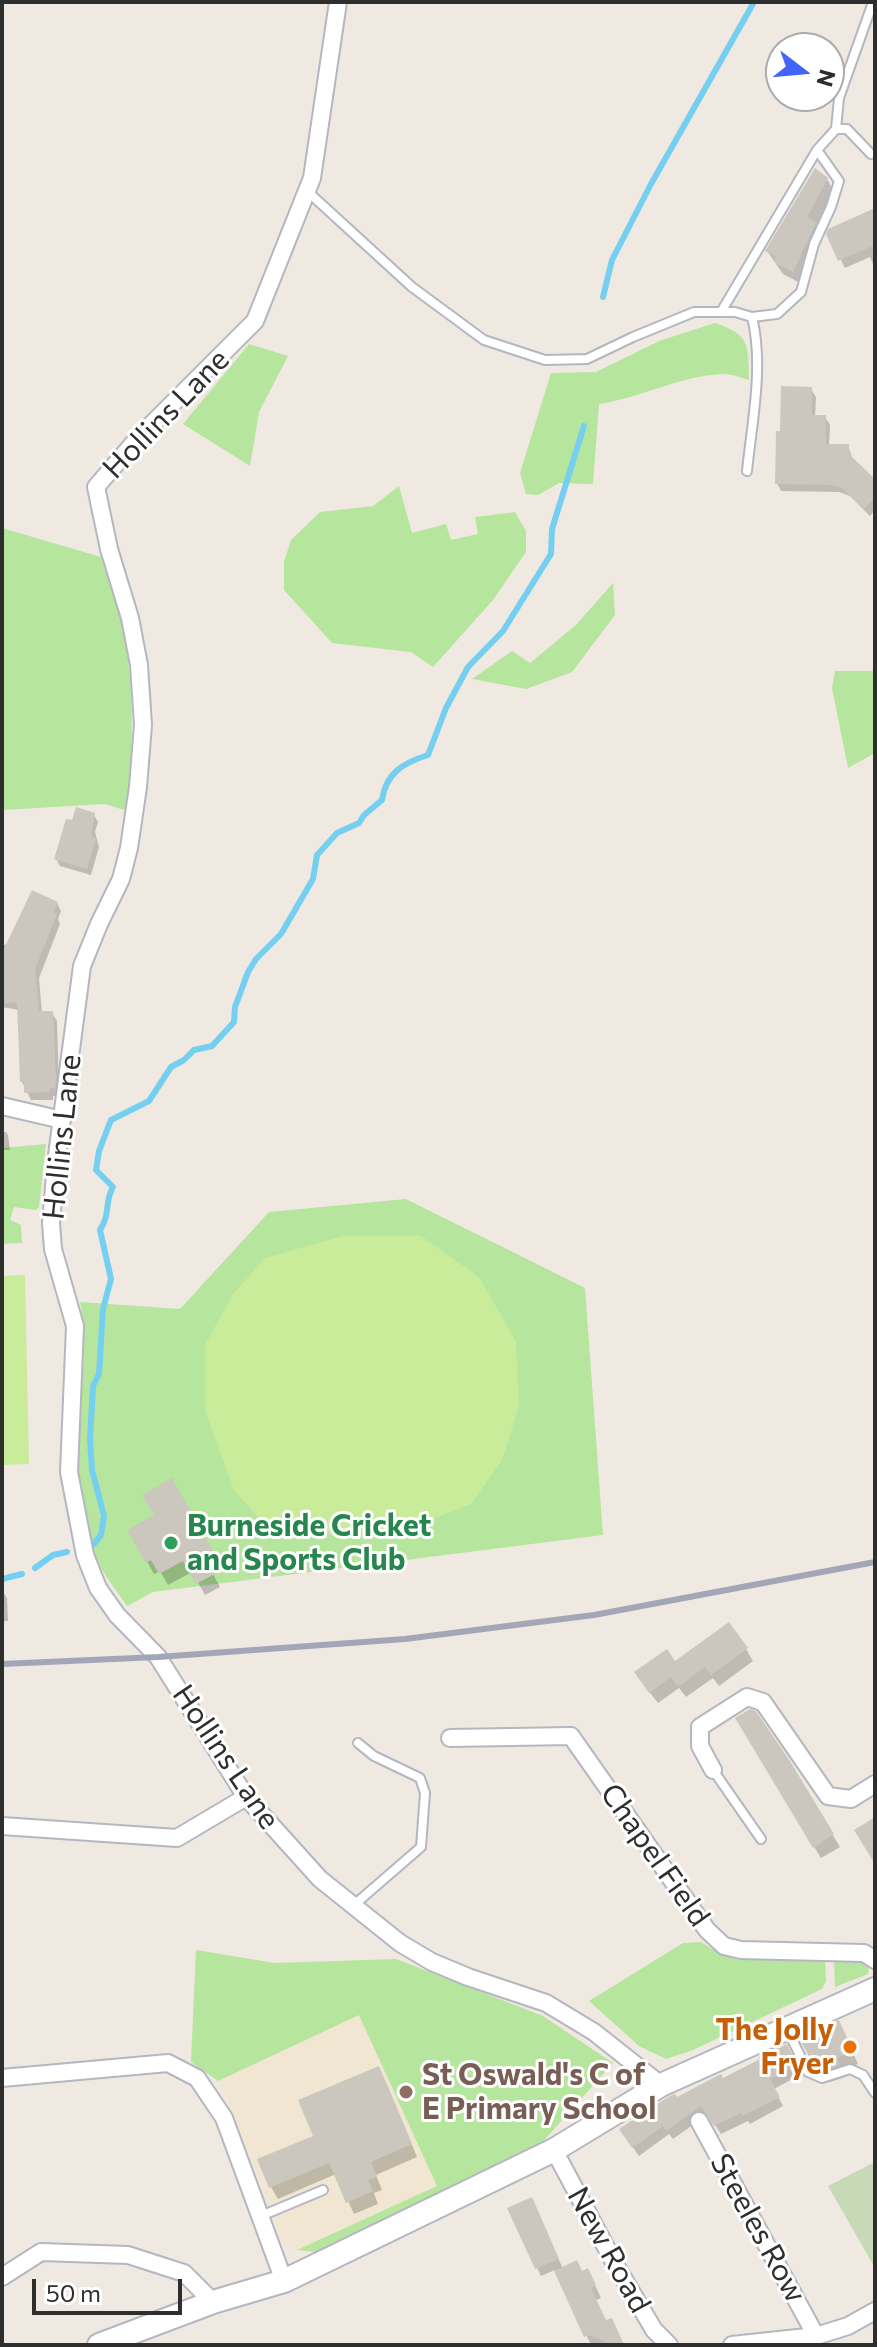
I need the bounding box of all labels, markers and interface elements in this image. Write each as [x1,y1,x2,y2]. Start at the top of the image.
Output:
north arrow [765,32,845,112]
text: N [811,67,842,90]
street label: Hollins Lane [95,342,237,486]
street label: Hollins Lane [35,1053,89,1221]
place label: Burneside Cricket and Sports Club [187,1508,431,1578]
marker: Burneside Cricket and Sports Club [162,1534,180,1552]
street label: Hollins Lane [165,1678,287,1836]
street label: Chapel Field [593,1777,717,1933]
place label: The Jolly Fryer [715,2012,834,2082]
marker: The Jolly Fryer [841,2038,859,2056]
place label: St Oswald's C of E Primary School [422,2057,656,2128]
marker: St Oswald's C of E Primary School [397,2083,415,2101]
street label: Steeles Row [702,2147,814,2309]
street label: New Road [560,2181,658,2319]
scale bar [36,2263,186,2313]
text: 50 m [46,2278,101,2307]

